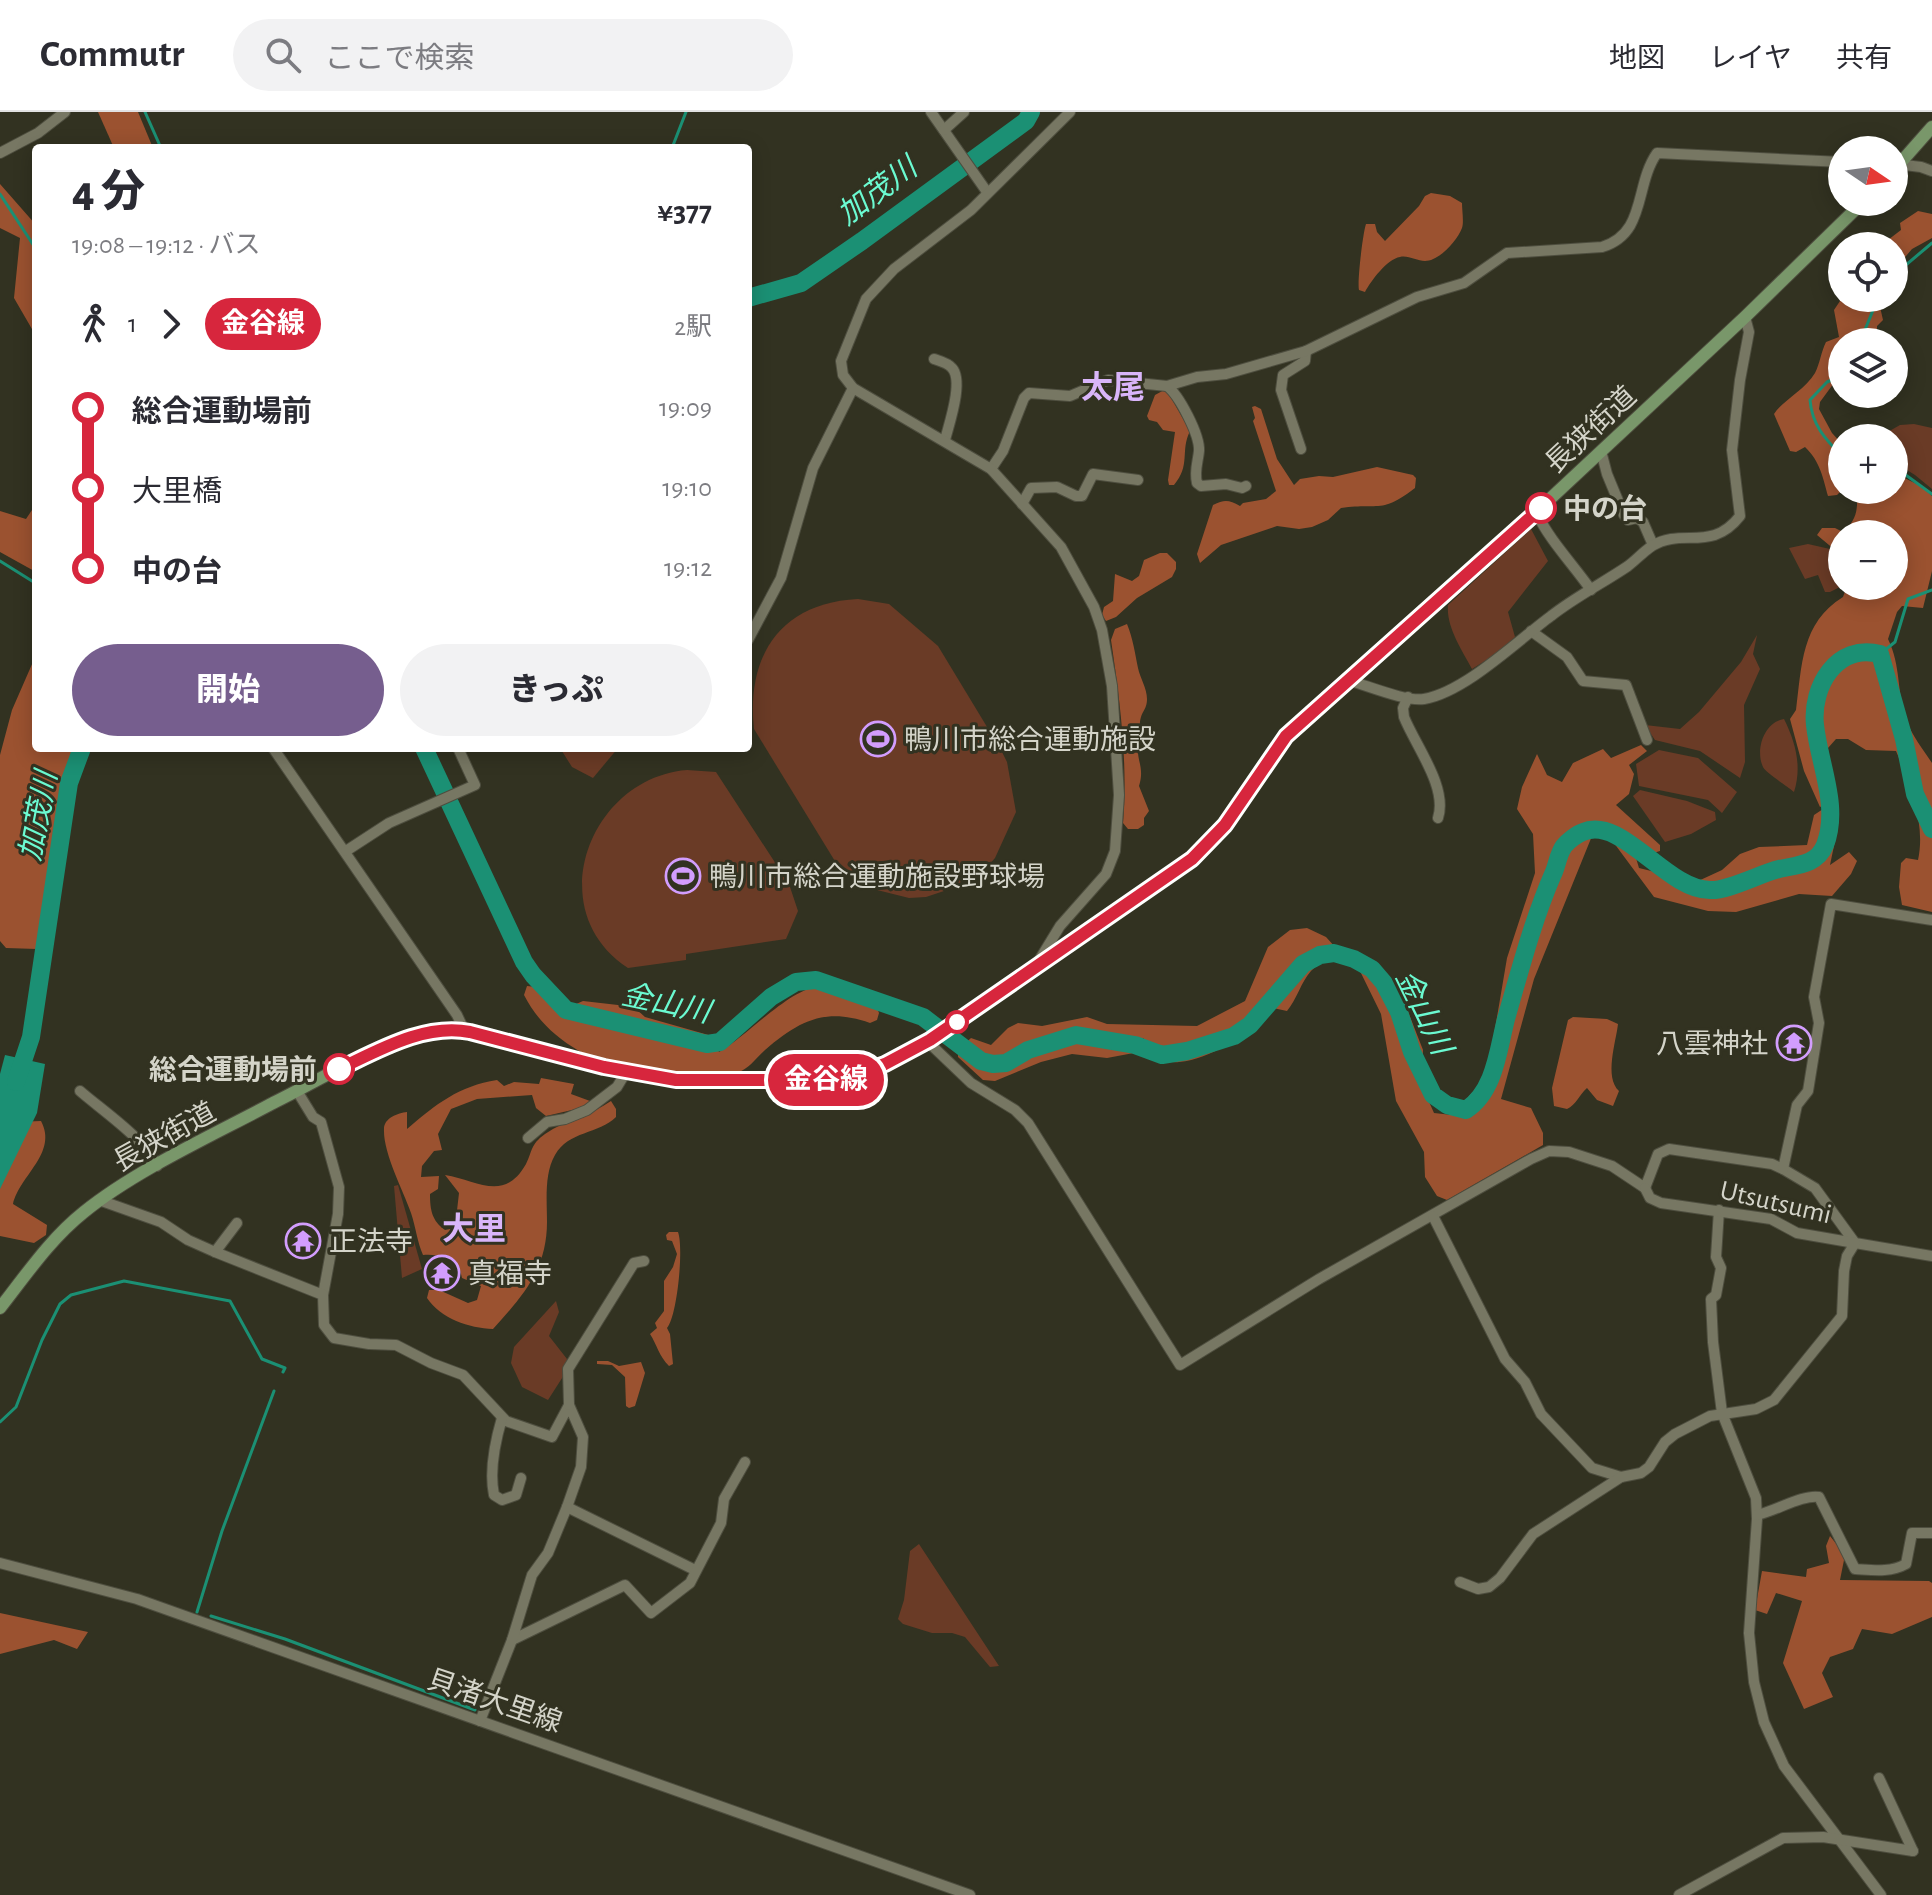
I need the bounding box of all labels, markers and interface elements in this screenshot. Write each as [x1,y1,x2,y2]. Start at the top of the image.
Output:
search box [233,19,793,91]
icon: search [261,33,305,77]
text: Commutr [40,36,185,74]
text: ここで検索 [325,44,475,74]
text: 地図 [1609,45,1665,73]
text: レイヤ [1709,45,1792,73]
text: 共有 [1836,45,1892,73]
north arrow [1828,136,1908,216]
map controls [1828,136,1908,600]
water label: 加茂川 [831,149,925,231]
text: 4 分 [72,171,145,215]
text: ¥377 [657,197,712,227]
text: 19:08 – 19:12 · バス [72,232,261,258]
button: locate [1828,232,1908,312]
icon: walk [72,302,116,346]
icon: forward [149,302,193,346]
text: 金谷線 [221,310,305,338]
text: 1 [128,311,137,337]
text: 2駅 [674,314,712,340]
button: layers [1828,328,1908,408]
district label: 太尾 [1081,370,1145,404]
street label: 長狭街道 [1539,381,1642,479]
text: 19:09 [659,395,712,421]
text: 総合運動場前 [132,397,312,427]
button: + [1828,424,1908,504]
text: 19:10 [662,475,712,501]
text: 大里橋 [132,477,222,507]
marker: 中の台 [1526,493,1556,523]
place label: 中の台 [1563,494,1647,524]
button: − [1828,520,1908,600]
text: 19:12 [664,555,712,581]
text: 中の台 [132,557,222,587]
button: 開始 [72,644,384,736]
button: きっぷ [400,644,712,736]
sports icon: 鴨川市総合運動施設 [859,720,897,758]
place label: 鴨川市総合運動施設 [904,725,1156,755]
water label: 加茂川 [14,766,63,863]
sports icon: 鴨川市総合運動施設野球場 [664,857,702,895]
place label: 鴨川市総合運動施設野球場 [709,862,1045,892]
water label: 金山川 [1390,965,1459,1062]
water label: 金山川 [619,978,716,1029]
unlabelled marker [946,1011,968,1033]
temple icon: 八雲神社 [1775,1024,1813,1062]
place label: 八雲神社 [1656,1029,1768,1059]
place label: 総合運動場前 [149,1054,317,1085]
marker: 総合運動場前 [324,1054,354,1084]
line badge: 金谷線 [780,1054,872,1106]
text: 金谷線 [784,1066,868,1094]
street label: 長狭街道 [108,1097,221,1177]
street label: Utsutsumi [1717,1177,1834,1229]
district label: 大里 [442,1212,506,1246]
temple icon: 正法寺 [284,1222,322,1260]
place label: 正法寺 [329,1227,413,1257]
temple icon: 真福寺 [423,1254,461,1292]
place label: 真福寺 [468,1259,552,1289]
street label: 貝渚大里線 [424,1664,566,1738]

